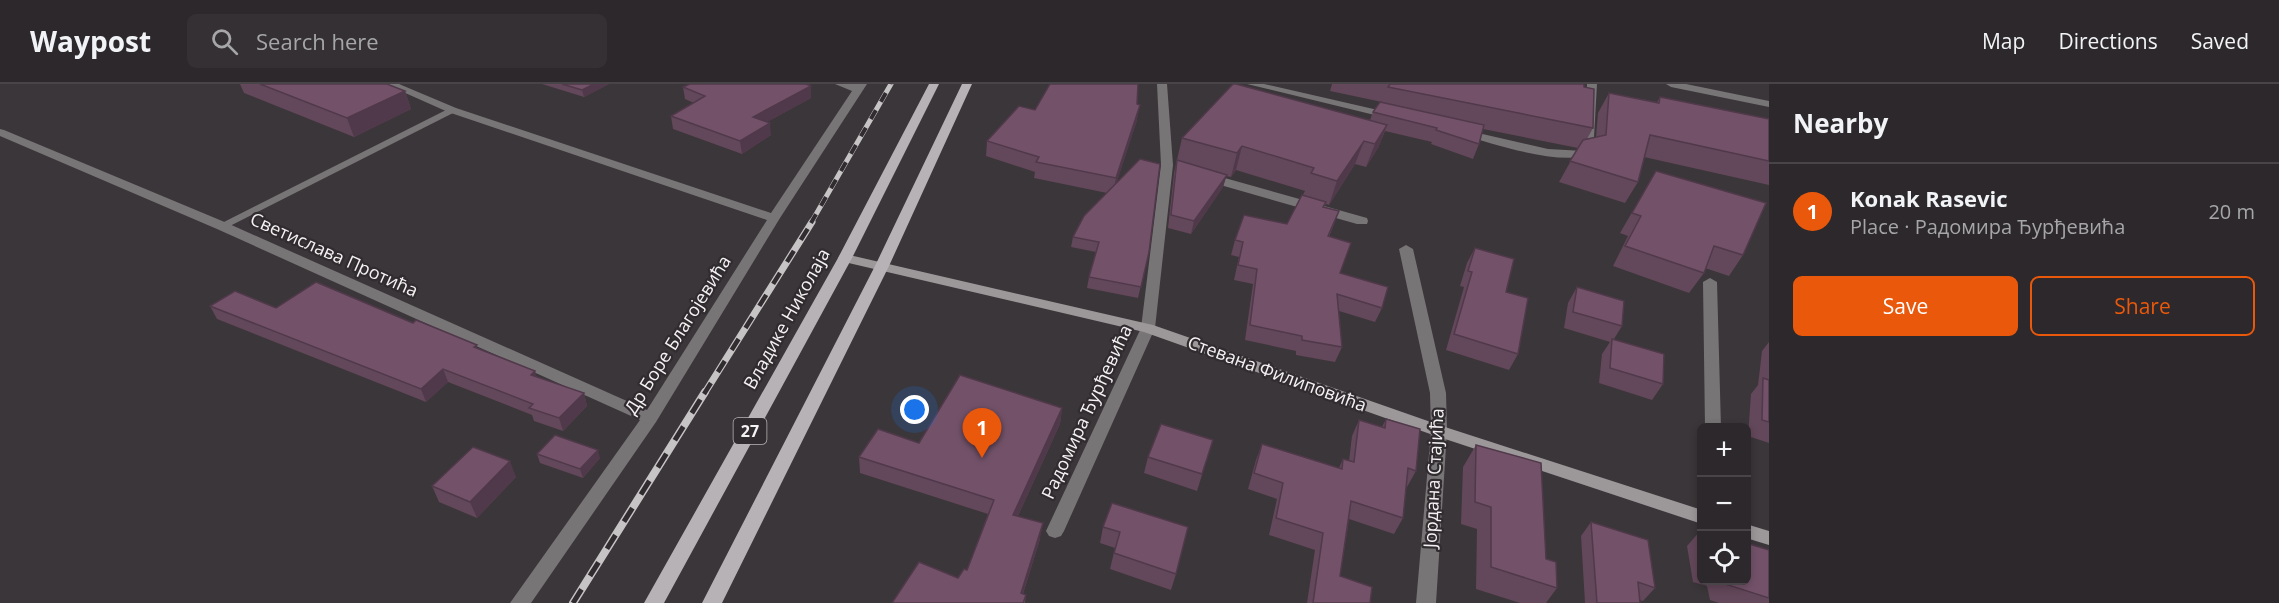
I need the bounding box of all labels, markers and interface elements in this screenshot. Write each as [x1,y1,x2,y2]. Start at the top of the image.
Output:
search box [187,14,607,68]
text: Waypost [30,22,151,60]
icon: search [208,25,241,58]
text: Search here [256,26,379,56]
text: Map [1982,27,2025,55]
text: Directions [2058,27,2158,55]
text: Saved [2191,27,2249,55]
text: Nearby [1793,105,1888,141]
text: Konak Rasevic [1850,183,2008,213]
text: 1 [1807,198,1818,225]
text: 20 m [2208,198,2255,225]
street label: Светислава Протића [247,206,422,302]
text: Place · Радомира Ђурђевића [1850,213,2125,240]
street label: Владике Николаја [737,244,835,393]
street label: Др Боре Благојевића [618,251,736,418]
button: Save [1793,276,2018,336]
button: Share [2030,276,2255,336]
street label: Радомира Ђурђевића [1035,321,1137,503]
street label: Стевана Филиповића [1185,330,1370,417]
your location [900,395,929,424]
street label: Јордана Стајића [1417,407,1449,550]
pin: 1 [962,408,1002,458]
road number: 27 [734,418,766,444]
map controls [1697,423,1751,585]
button: + [1697,423,1751,477]
button: − [1697,477,1751,531]
button: locate [1697,531,1751,585]

